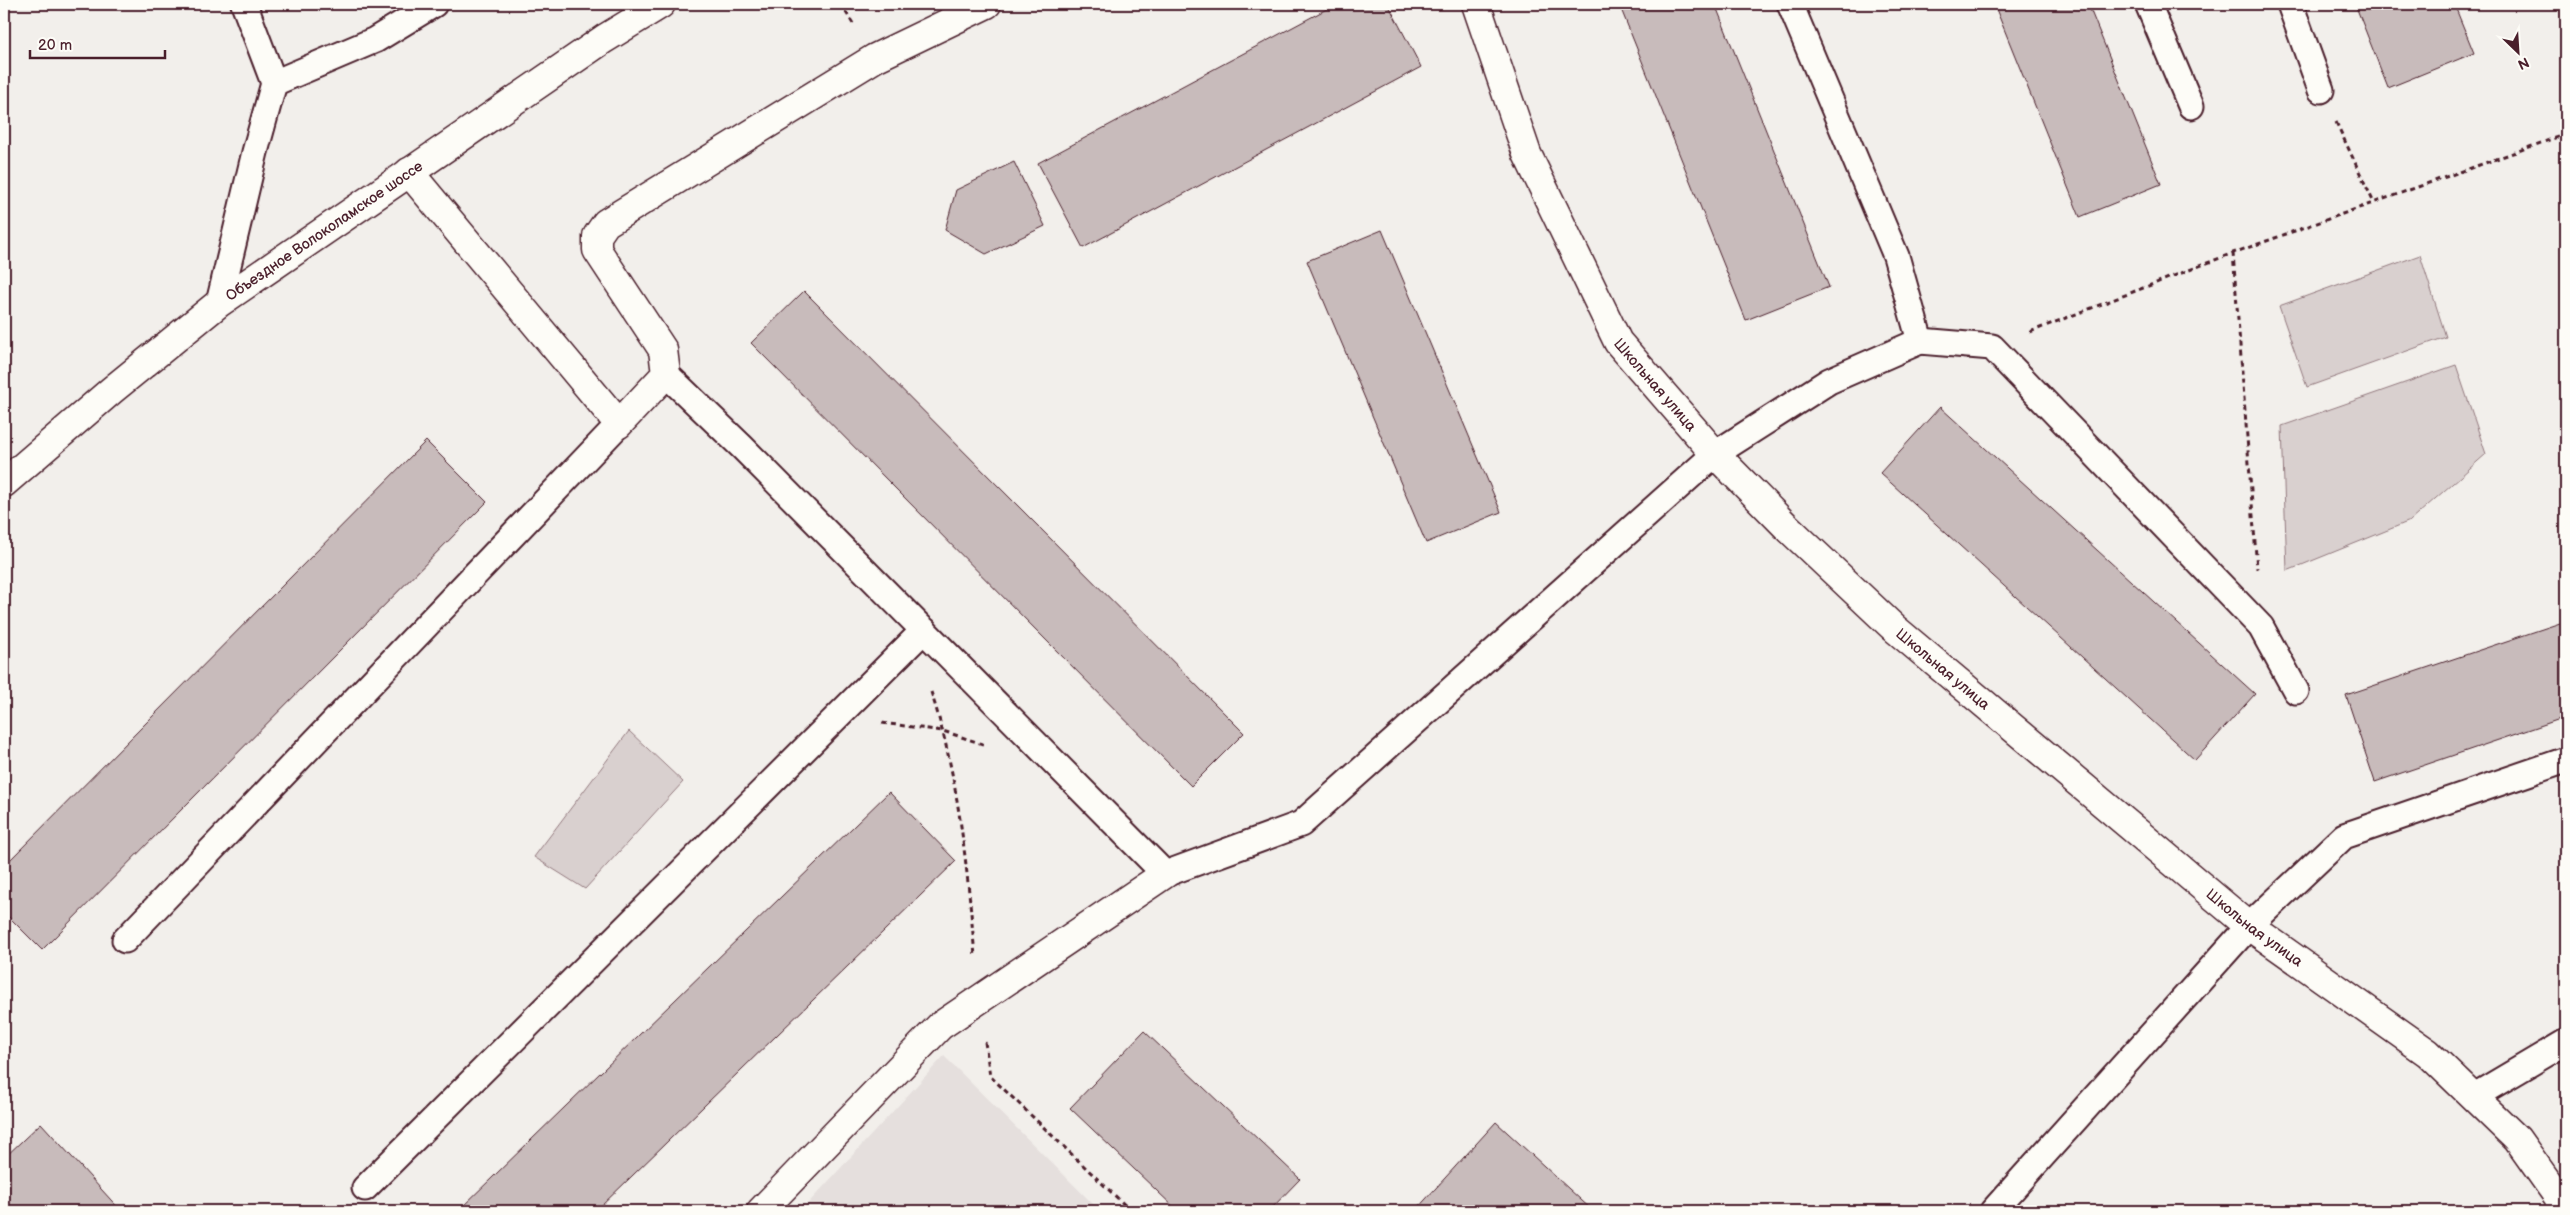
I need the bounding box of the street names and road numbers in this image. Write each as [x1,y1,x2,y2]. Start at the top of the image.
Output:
street label: Объездное Волоколамское шоссе [222,157,427,306]
street label: Школьная улица [1609,335,1700,436]
street label: Школьная улица [1892,624,1994,714]
street label: Школьная улица [2202,885,2306,971]

